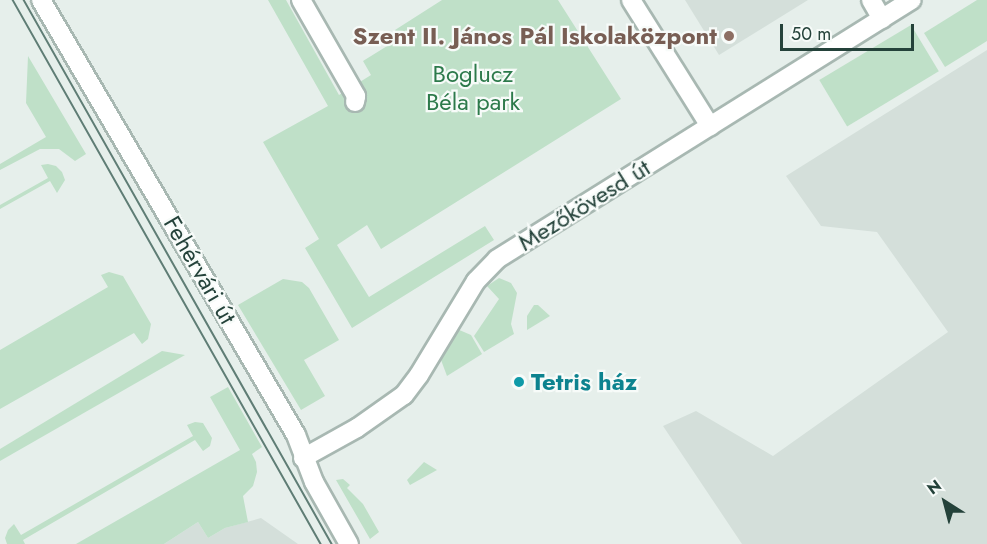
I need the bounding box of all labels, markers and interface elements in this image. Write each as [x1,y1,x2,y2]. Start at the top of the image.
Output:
scale bar [783,12,916,50]
text: 50 m [791,21,831,47]
place label: Szent II. János Pál Iskolaközpont [352,22,717,50]
marker: Szent II. János Pál Iskolaközpont [722,29,736,43]
park label: Boglucz Béla park [426,60,520,116]
street label: Mezőkövesd út [513,153,655,257]
street label: Fehérvári út [158,211,242,329]
place label: Tetris ház [531,368,637,396]
marker: Tetris ház [512,375,526,389]
north arrow [915,472,975,532]
text: N [922,474,946,500]

